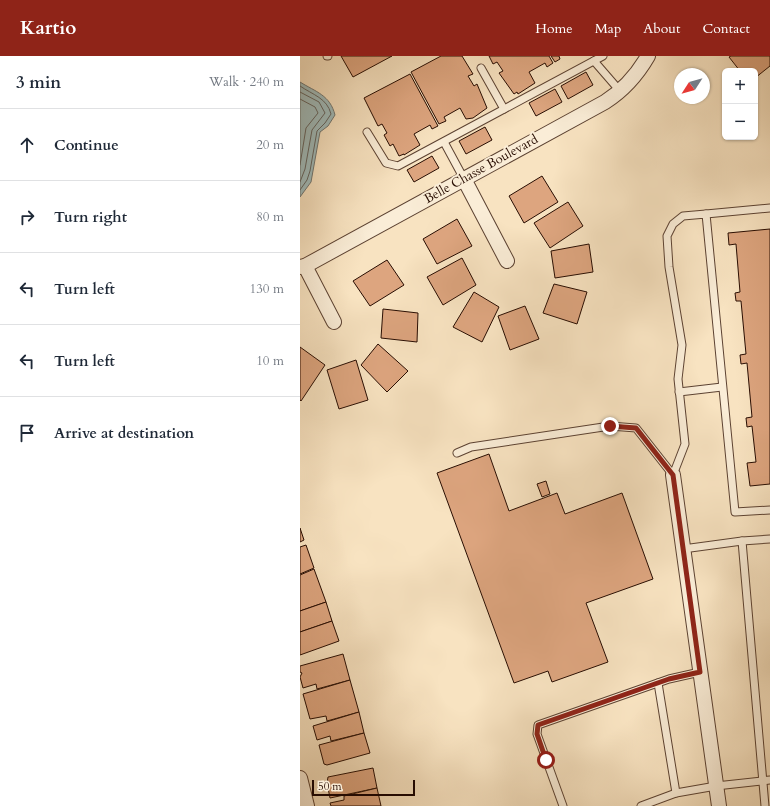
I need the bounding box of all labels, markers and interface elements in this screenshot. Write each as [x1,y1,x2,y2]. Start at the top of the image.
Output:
text: Kartio [20,15,76,41]
text: Home [535,19,573,38]
text: Map [595,19,621,38]
text: About [643,19,680,38]
text: Contact [702,19,750,38]
north arrow [674,68,710,104]
map controls [722,68,758,140]
button: + [722,68,758,104]
text: 3 min [16,71,61,94]
text: Walk · 240 m [209,73,284,91]
button: − [722,104,758,140]
street label: Belle Chasse Boulevard [421,130,541,208]
icon: ahead [16,134,38,156]
text: Continue [54,135,119,155]
text: 20 m [256,136,284,154]
icon: right [16,206,38,228]
text: Turn right [54,207,127,227]
text: 80 m [256,208,284,226]
icon: left [16,278,38,300]
text: Turn left [54,279,115,299]
text: 130 m [250,280,284,298]
icon: left [16,350,38,372]
text: Turn left [54,351,115,371]
text: 10 m [256,352,284,370]
route end [601,417,619,435]
icon: arrive [16,422,38,444]
text: Arrive at destination [54,423,194,443]
route start [537,751,555,769]
scale bar [312,778,415,797]
text: 50 m [318,779,342,794]

